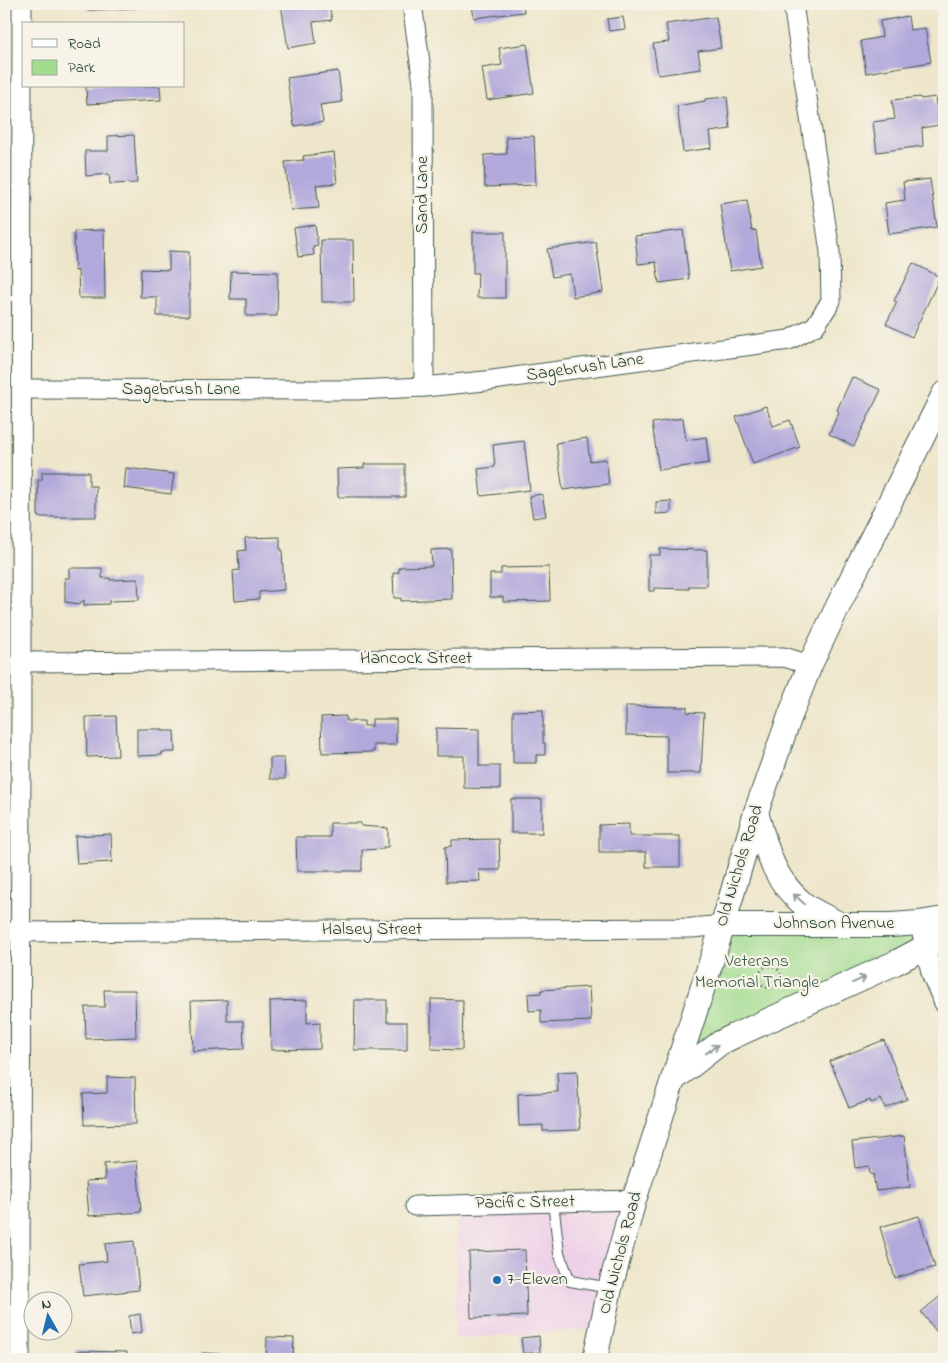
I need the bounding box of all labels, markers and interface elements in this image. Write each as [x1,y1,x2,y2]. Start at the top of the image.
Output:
legend [22,22,185,88]
text: Road [68,33,101,55]
text: Park [68,57,96,79]
street label: Sand Lane [410,155,436,234]
street label: Sagebrush Lane [525,347,646,390]
street label: Sagebrush Lane [122,377,241,404]
street label: Hancock Street [360,646,472,672]
street label: Old Nichols Road [709,802,771,930]
one-way arrow [793,894,806,905]
street label: Johnson Avenue [774,911,895,937]
street label: Halsey Street [322,917,422,943]
park label: Veterans Memorial Triangle [695,949,820,997]
one-way arrow [851,974,866,984]
one-way arrow [705,1044,719,1054]
street label: Pacific Street [475,1189,575,1217]
street label: Old Nichols Road [592,1189,650,1317]
place label: 7-Eleven [507,1267,568,1293]
marker: 7-Eleven [491,1274,503,1286]
north arrow [22,1290,72,1340]
text: N [40,1294,53,1316]

